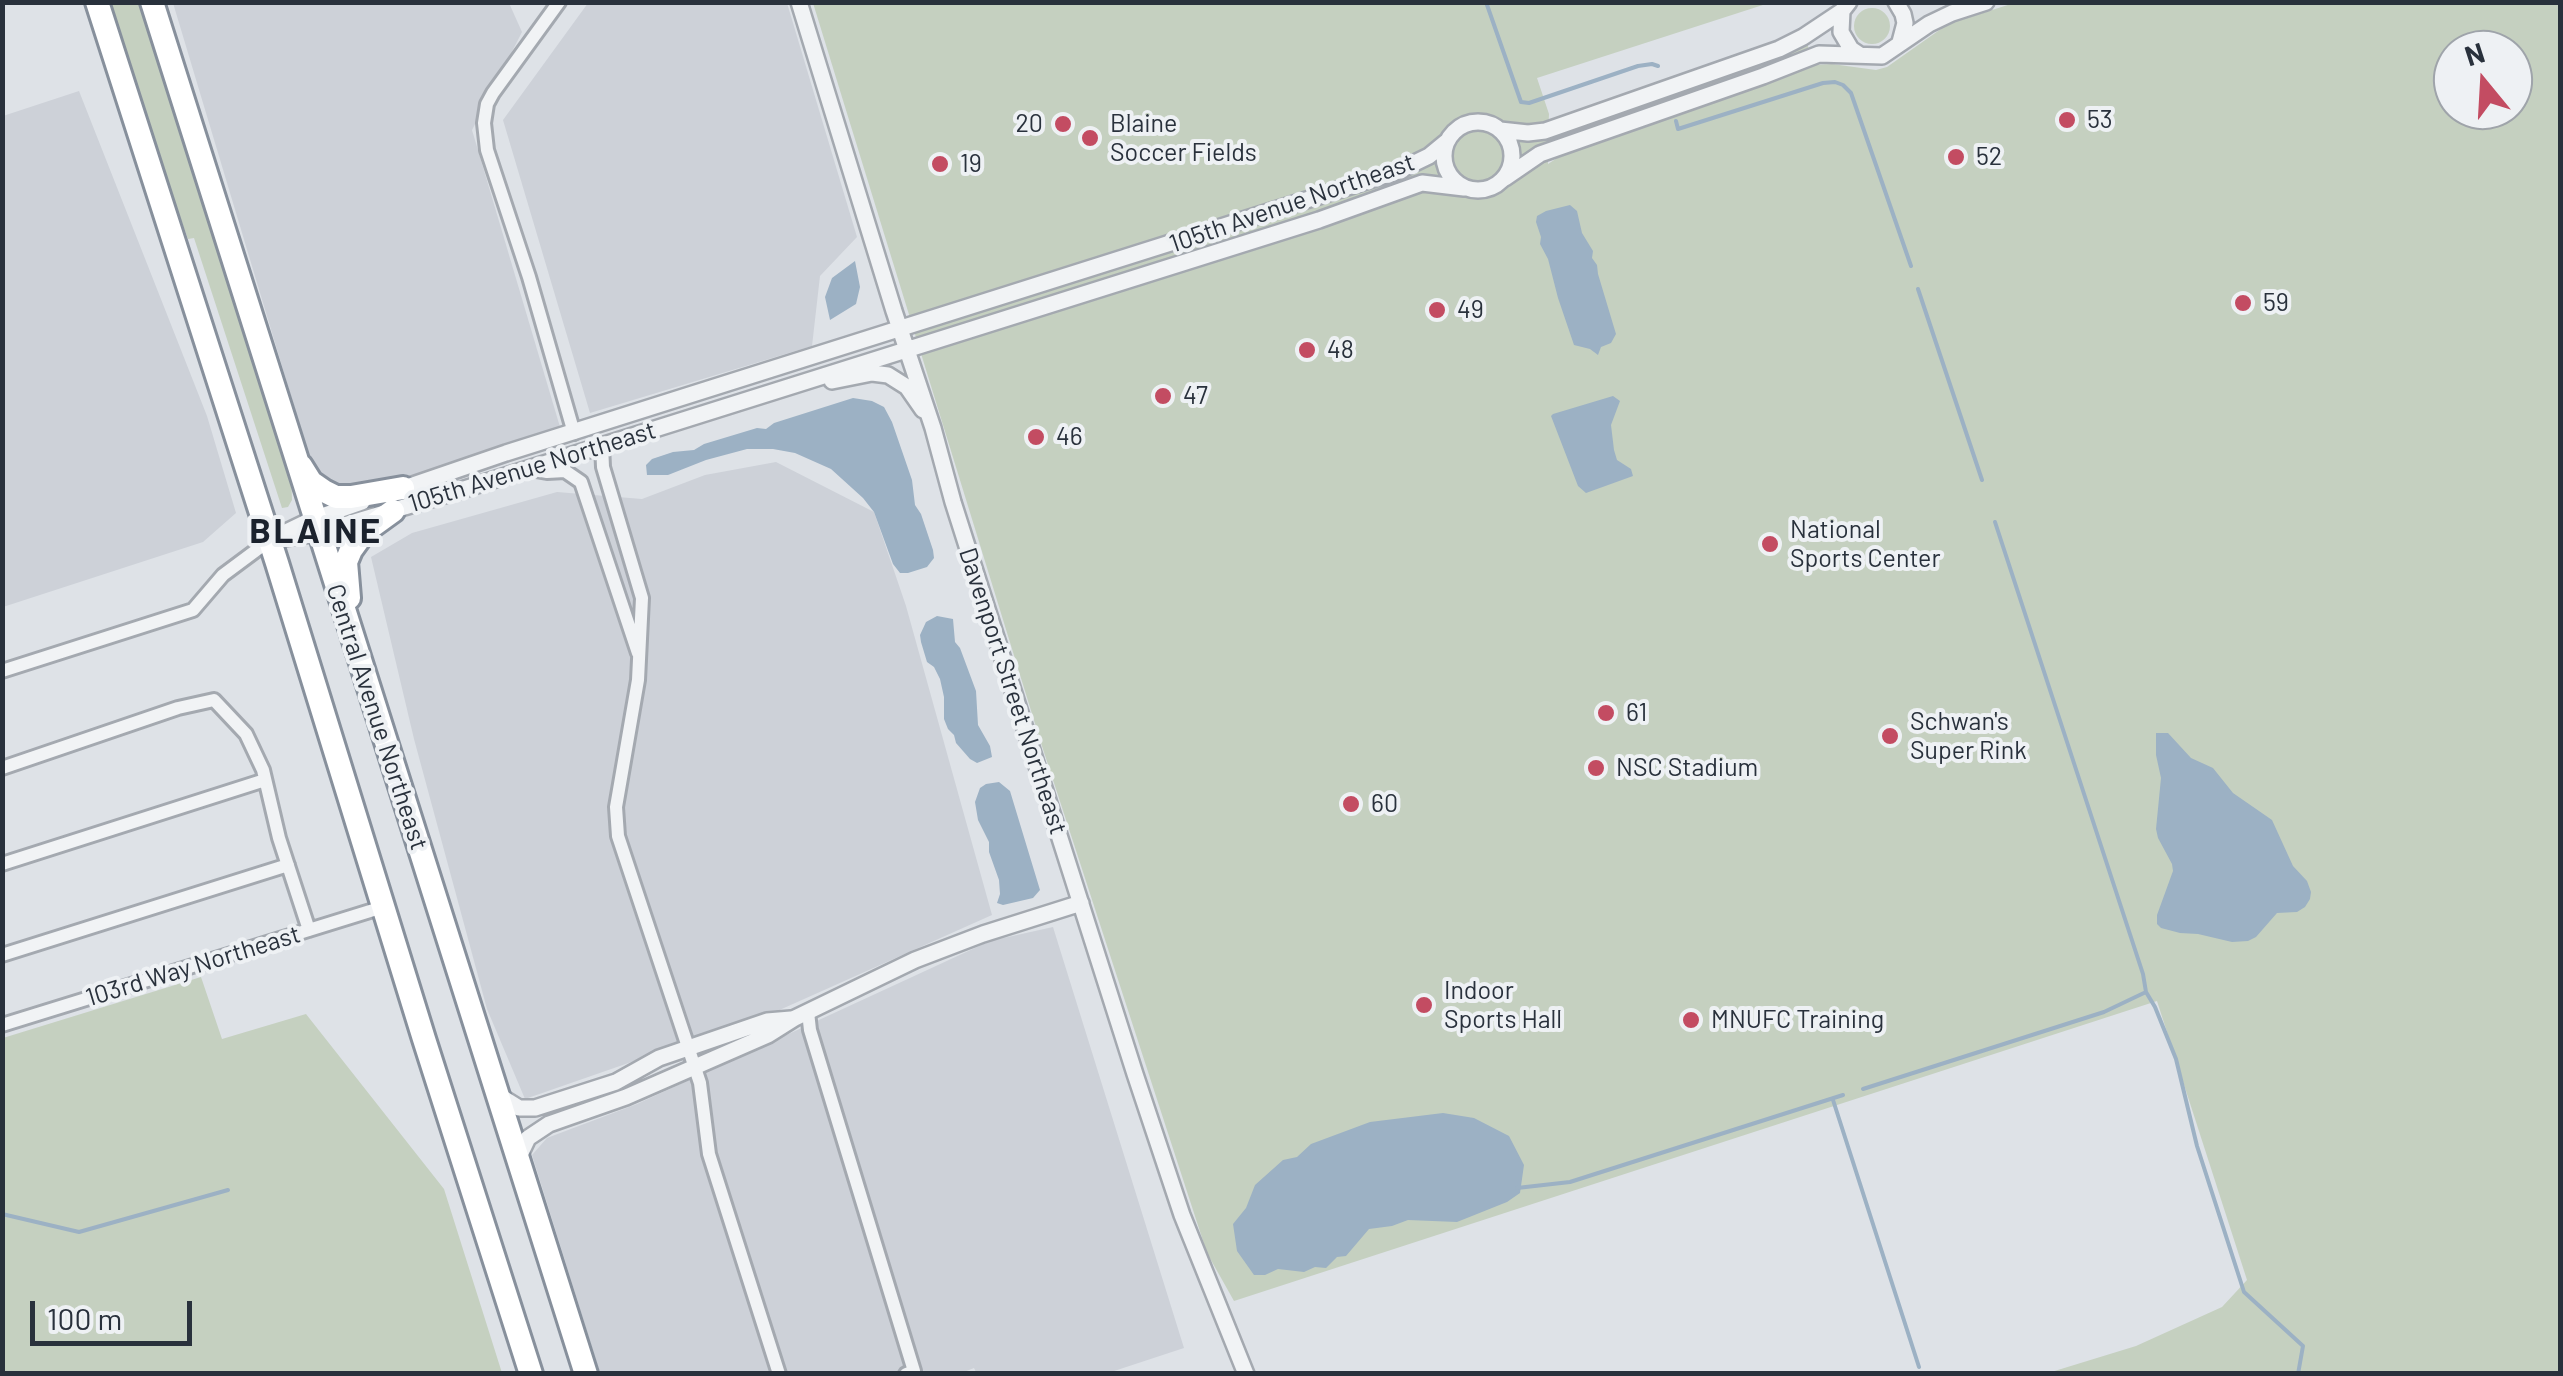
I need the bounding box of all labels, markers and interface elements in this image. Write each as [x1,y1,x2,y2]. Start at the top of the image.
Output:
north arrow [2433,30,2533,130]
text: N [2460,34,2488,72]
place label: 53 [2087,105,2113,135]
place label: 20 [1015,109,1043,139]
place label: Blaine Soccer Fields [1110,109,1257,168]
marker: 53 [2056,109,2078,131]
marker: 20 [1052,113,1074,135]
marker: Blaine Soccer Fields [1079,127,1101,149]
place label: 52 [1976,142,2002,172]
marker: 52 [1945,146,1967,168]
street label: 105th Avenue Northeast [1166,147,1418,259]
place label: 19 [960,149,982,179]
marker: 19 [929,153,951,175]
place label: 59 [2263,288,2289,318]
marker: 59 [2232,292,2254,314]
place label: 49 [1457,295,1484,325]
marker: 49 [1426,299,1448,321]
place label: 48 [1327,335,1354,365]
marker: 48 [1296,339,1318,361]
place label: 47 [1183,381,1208,411]
marker: 47 [1152,385,1174,407]
street label: 105th Avenue Northeast [405,415,659,519]
place label: 46 [1056,422,1083,452]
marker: 46 [1025,426,1047,448]
district label: BLAINE [249,510,383,552]
place label: National Sports Center [1790,515,1941,574]
marker: National Sports Center [1759,533,1781,555]
street label: Davenport Street Northeast [952,544,1074,838]
street label: Central Avenue Northeast [320,580,434,854]
place label: 61 [1626,698,1647,728]
marker: 61 [1595,702,1617,724]
place label: Schwan's Super Rink [1910,707,2027,766]
marker: Schwan's Super Rink [1879,725,1901,747]
place label: NSC Stadium [1616,753,1758,783]
marker: NSC Stadium [1585,757,1607,779]
place label: 60 [1371,789,1398,819]
marker: 60 [1340,793,1362,815]
street label: 103rd Way Northeast [82,919,304,1013]
place label: Indoor Sports Hall [1444,976,1562,1035]
marker: Indoor Sports Hall [1413,994,1435,1016]
place label: MNUFC Training [1711,1005,1884,1035]
marker: MNUFC Training [1680,1009,1702,1031]
scale bar [35,1281,198,1343]
text: 100 m [47,1300,122,1336]

